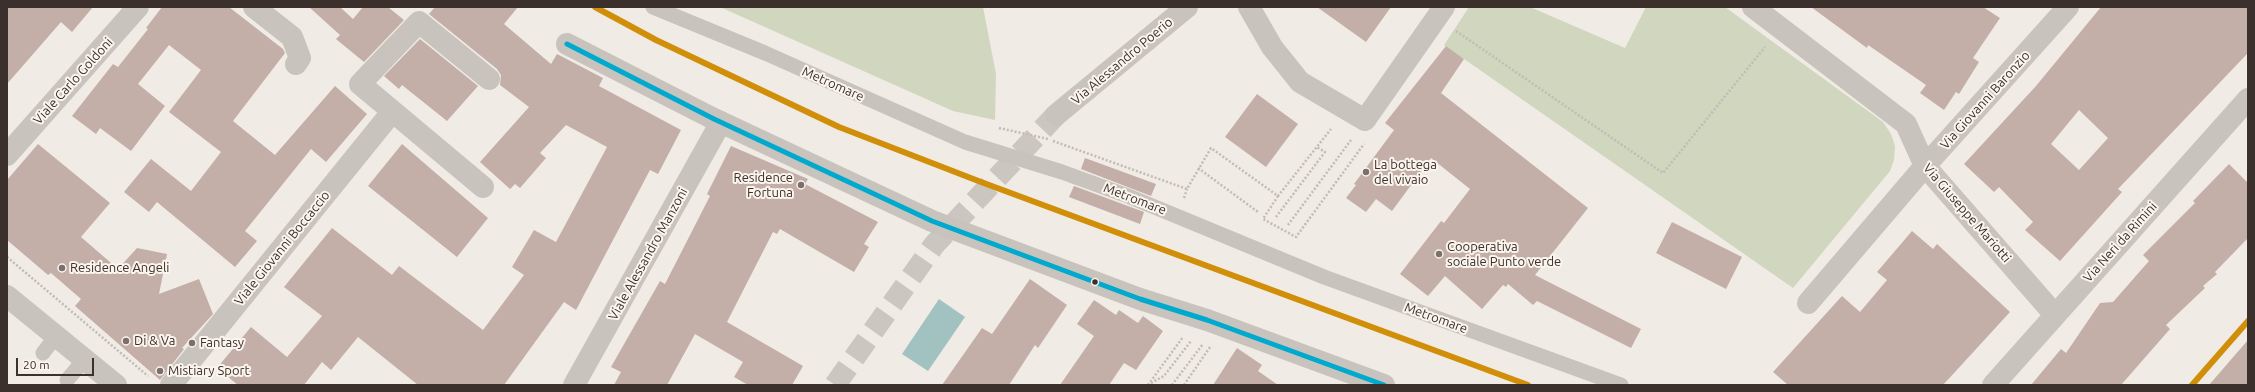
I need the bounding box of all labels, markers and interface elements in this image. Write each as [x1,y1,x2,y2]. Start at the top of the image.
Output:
street label: Via Alessandro Poerio [1068,14,1176,108]
street label: Viale Carlo Goldoni [30,35,116,127]
street label: Via Giovanni Baronzio [1937,48,2033,152]
street label: Metromare [800,63,866,105]
place label: La bottega del vivaio [1374,157,1437,188]
street label: Via Giuseppe Mariotti [1920,160,2014,266]
marker: La bottega del vivaio [1361,167,1371,177]
place label: Residence Fortuna [734,170,793,201]
marker: Residence Fortuna [796,180,806,190]
street label: Metromare [1101,180,1169,218]
street label: Viale Alessandro Manzoni [605,185,691,323]
street label: Viale Giovanni Boccaccio [231,188,333,308]
street label: Via Neri da Rimini [2080,199,2160,285]
place label: Cooperativa sociale Punto verde [1447,239,1561,270]
marker: Cooperativa sociale Punto verde [1434,249,1444,259]
place label: Residence Angeli [70,260,170,276]
marker: Residence Angeli [57,263,67,273]
unlabelled marker [1090,277,1100,287]
street label: Metromare [1402,299,1470,337]
place label: Di & Va [134,333,176,349]
place label: Fantasy [200,335,244,351]
marker: Di & Va [121,336,131,346]
marker: Fantasy [187,338,197,348]
scale bar [18,350,96,376]
text: 20 m [23,358,50,371]
place label: Mistiary Sport [168,363,250,379]
marker: Mistiary Sport [155,366,165,376]

